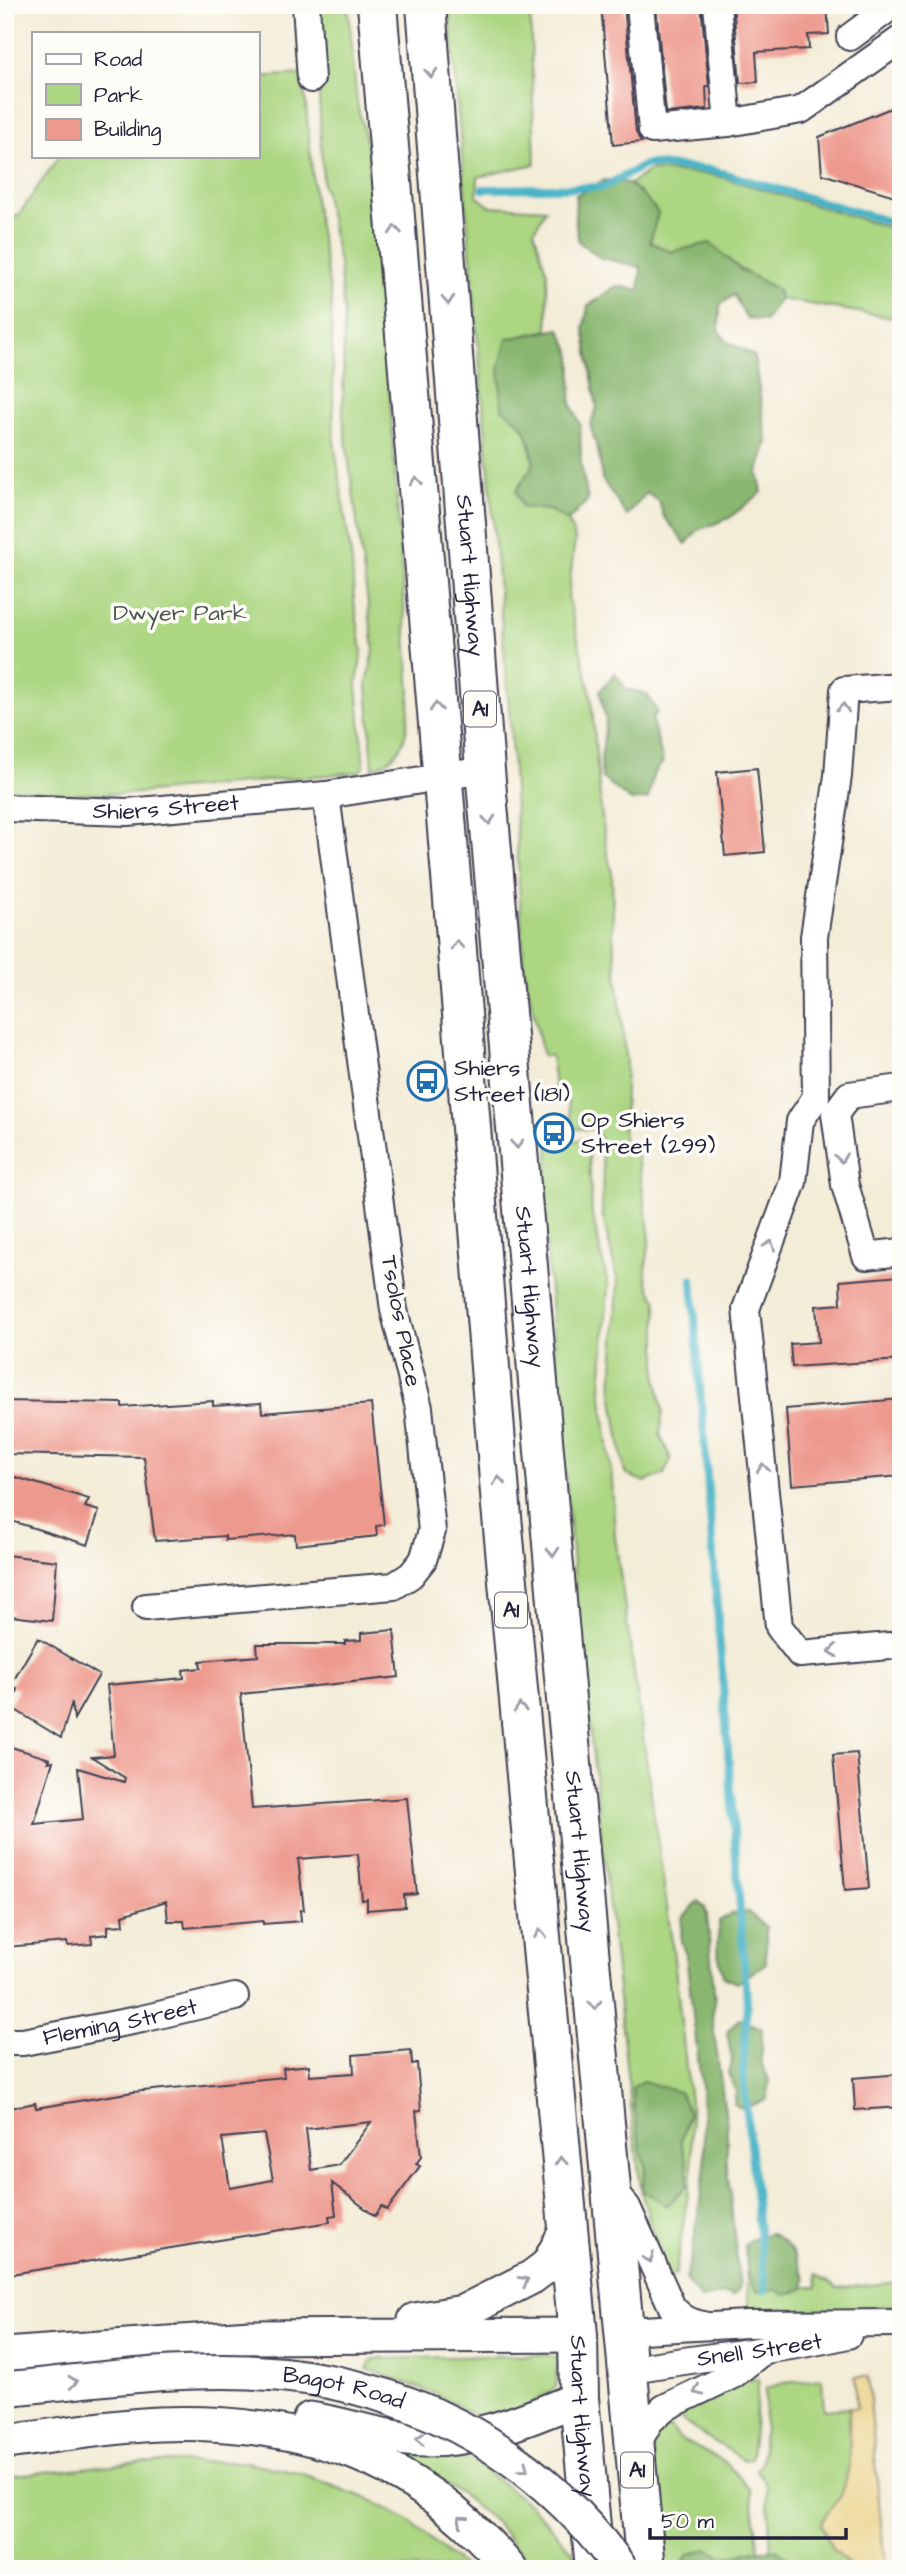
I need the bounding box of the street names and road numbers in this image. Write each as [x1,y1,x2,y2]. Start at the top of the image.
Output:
street label: Stuart Highway [448,493,492,658]
road number: A1 [464,692,496,726]
street label: Shiers Street [92,786,241,828]
street label: Stuart Highway [507,1205,553,1369]
street label: Tsolos Place [373,1253,429,1389]
road number: A1 [495,1592,527,1628]
street label: Stuart Highway [557,1769,603,1934]
street label: Fleming Street [40,1990,201,2054]
street label: Snell Street [695,2325,825,2375]
street label: Stuart Highway [562,2335,604,2499]
street label: Bagot Road [281,2359,409,2417]
road number: A1 [621,2452,653,2488]

